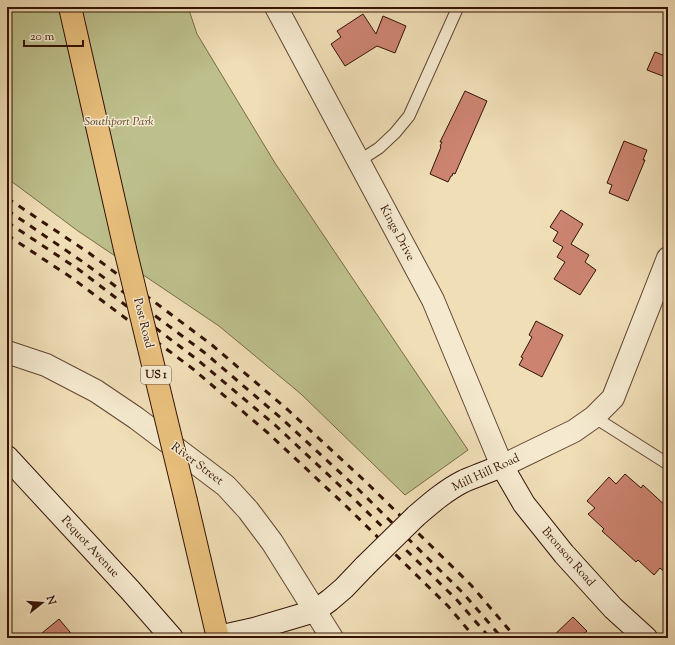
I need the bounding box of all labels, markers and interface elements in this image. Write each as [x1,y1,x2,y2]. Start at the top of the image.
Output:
scale bar [24,22,83,48]
text: 20 m [30,28,55,46]
park label: Southport Park [84,113,154,131]
street label: Kings Drive [375,202,419,265]
street label: Post Road [128,296,158,350]
road number: US 1 [141,366,171,384]
street label: River Street [167,438,227,490]
street label: Mill Hill Road [449,449,523,497]
street label: Pequot Avenue [57,512,124,582]
street label: Bronson Road [537,523,599,591]
north arrow [22,583,62,623]
text: N [41,593,60,607]

